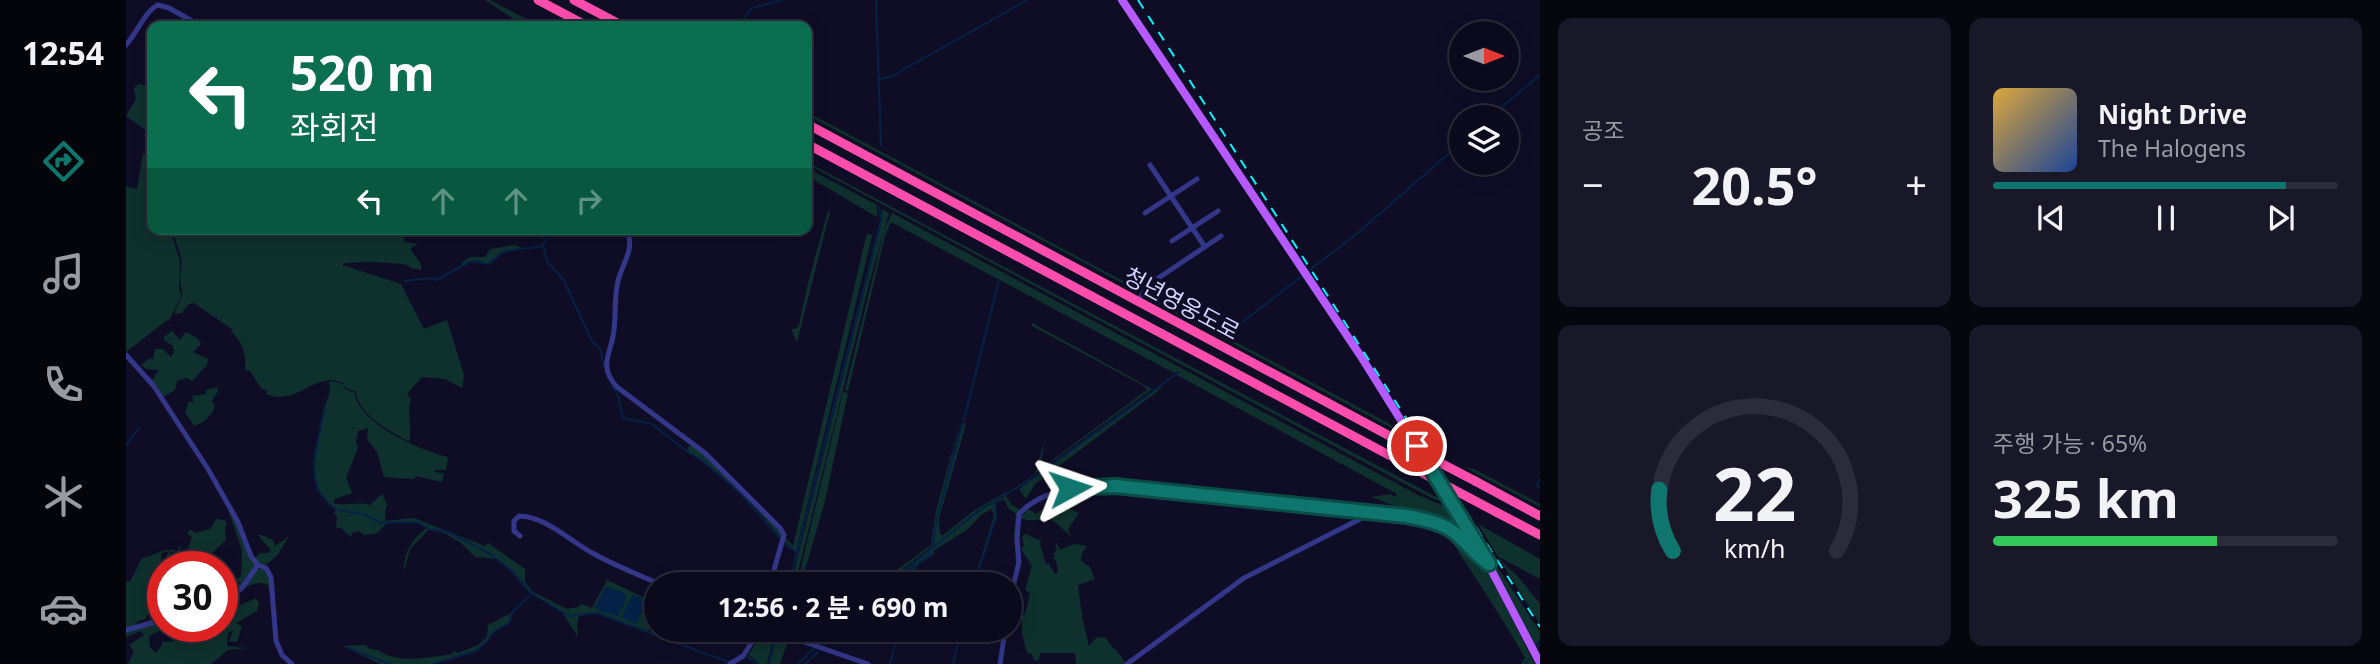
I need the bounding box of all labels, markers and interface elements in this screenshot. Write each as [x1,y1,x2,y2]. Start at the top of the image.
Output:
north arrow [1449,21,1519,91]
map controls [1449,21,1519,175]
text: 12:54 [22,31,104,74]
text: 520 m [290,39,435,105]
icon: left [175,49,266,140]
text: Night Drive [2098,96,2247,132]
text: 좌회전 [290,105,378,148]
button: layers [1449,105,1519,175]
text: 공조 [1582,114,1624,146]
text: The Halogens [2098,132,2246,164]
icon: directions [39,137,88,186]
text: 20.5° [1692,149,1817,220]
text: − [1582,158,1604,210]
text: + [1905,158,1927,210]
icon: left [351,182,389,220]
icon: ahead [424,182,462,220]
icon: ahead [497,182,535,220]
icon: right [570,182,608,220]
icon: previous [2032,199,2070,237]
icon: pause [2147,199,2185,237]
icon: next [2262,199,2300,237]
icon: music [39,249,88,298]
street label: 청년영웅도로 [1118,259,1246,347]
icon: phone [39,360,88,409]
pin [1387,416,1447,476]
icon: arrive [1398,427,1436,465]
text: 주행 가능 · 65% [1993,427,2147,459]
text: 22 [1713,444,1796,543]
position arrow [1033,451,1107,525]
text: 325 km [1993,462,2179,533]
icon: climate [39,472,88,521]
text: km/h [1724,531,1785,565]
speed limit sign: 30 [147,551,238,642]
icon: car [39,584,88,633]
text: 12:56 · 2 분 · 690 m [718,589,948,625]

